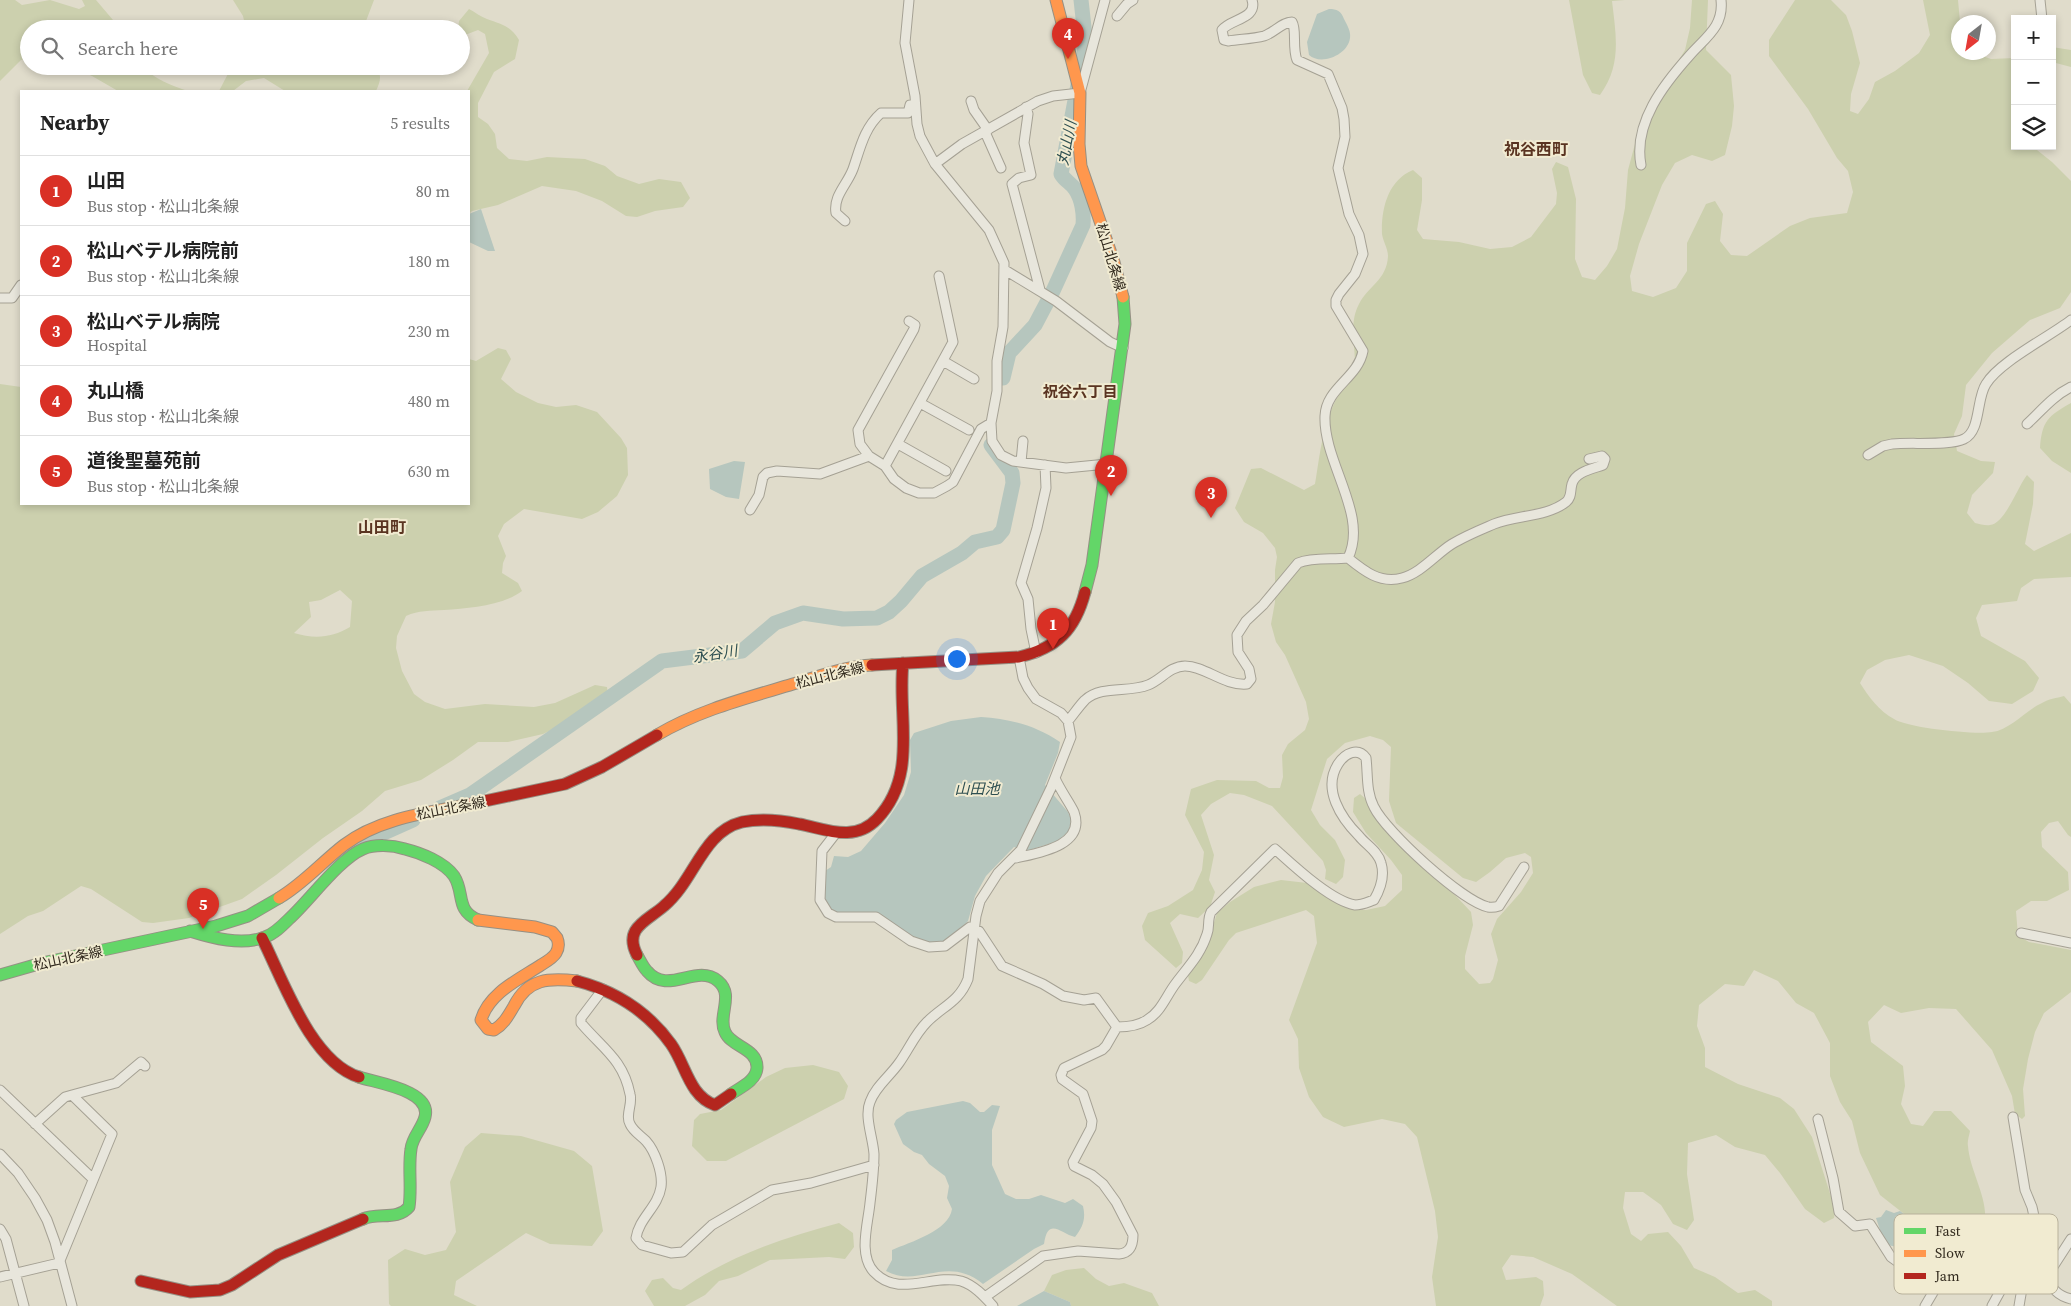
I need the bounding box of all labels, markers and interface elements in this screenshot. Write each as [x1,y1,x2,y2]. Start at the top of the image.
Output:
north arrow [1951,15,1996,60]
map controls [2011,15,2056,150]
button: + [2011,15,2056,60]
pin: 4 [1052,18,1084,59]
search box [20,20,470,75]
icon: search [38,34,66,62]
text: Search here [78,35,178,61]
button: − [2011,60,2056,105]
button: layers [2011,105,2056,150]
text: Nearby [40,108,110,137]
text: 5 results [390,112,450,134]
water label: 丸山川 [1052,117,1081,167]
district label: 祝谷西町 [1504,138,1568,160]
text: 山田 [87,167,125,193]
text: 1 [52,180,60,202]
text: 80 m [416,180,450,202]
text: Bus stop · 松山北条線 [87,195,239,217]
street label: 松山北条線 [1091,221,1131,293]
text: 松山ベテル病院前 [87,237,239,263]
text: 2 [52,250,60,272]
text: 180 m [408,250,450,272]
text: Bus stop · 松山北条線 [87,265,239,287]
text: 松山ベテル病院 [87,308,220,334]
text: 3 [52,320,60,342]
text: 230 m [408,320,450,342]
text: Hospital [87,334,147,356]
text: 丸山橋 [87,377,144,403]
district label: 祝谷六丁目 [1042,381,1118,402]
text: 4 [52,390,60,412]
text: 480 m [408,390,450,412]
text: Bus stop · 松山北条線 [87,405,239,427]
text: 道後聖墓苑前 [87,447,201,473]
pin: 2 [1095,455,1127,496]
text: 5 [52,460,60,482]
text: 630 m [408,460,450,482]
text: Bus stop · 松山北条線 [87,475,239,497]
pin: 3 [1195,477,1227,518]
district label: 山田町 [358,516,406,538]
pin: 1 [1037,608,1069,649]
water label: 永谷川 [691,639,741,667]
your location [944,646,970,672]
street label: 松山北条線 [794,657,866,693]
water label: 山田池 [954,778,1001,799]
street label: 松山北条線 [415,792,487,824]
pin: 5 [187,888,219,929]
street label: 松山北条線 [32,941,104,975]
legend [1894,1214,2058,1294]
text: Fast [1935,1221,1961,1241]
text: Slow [1935,1243,1965,1263]
text: Jam [1934,1266,1960,1286]

